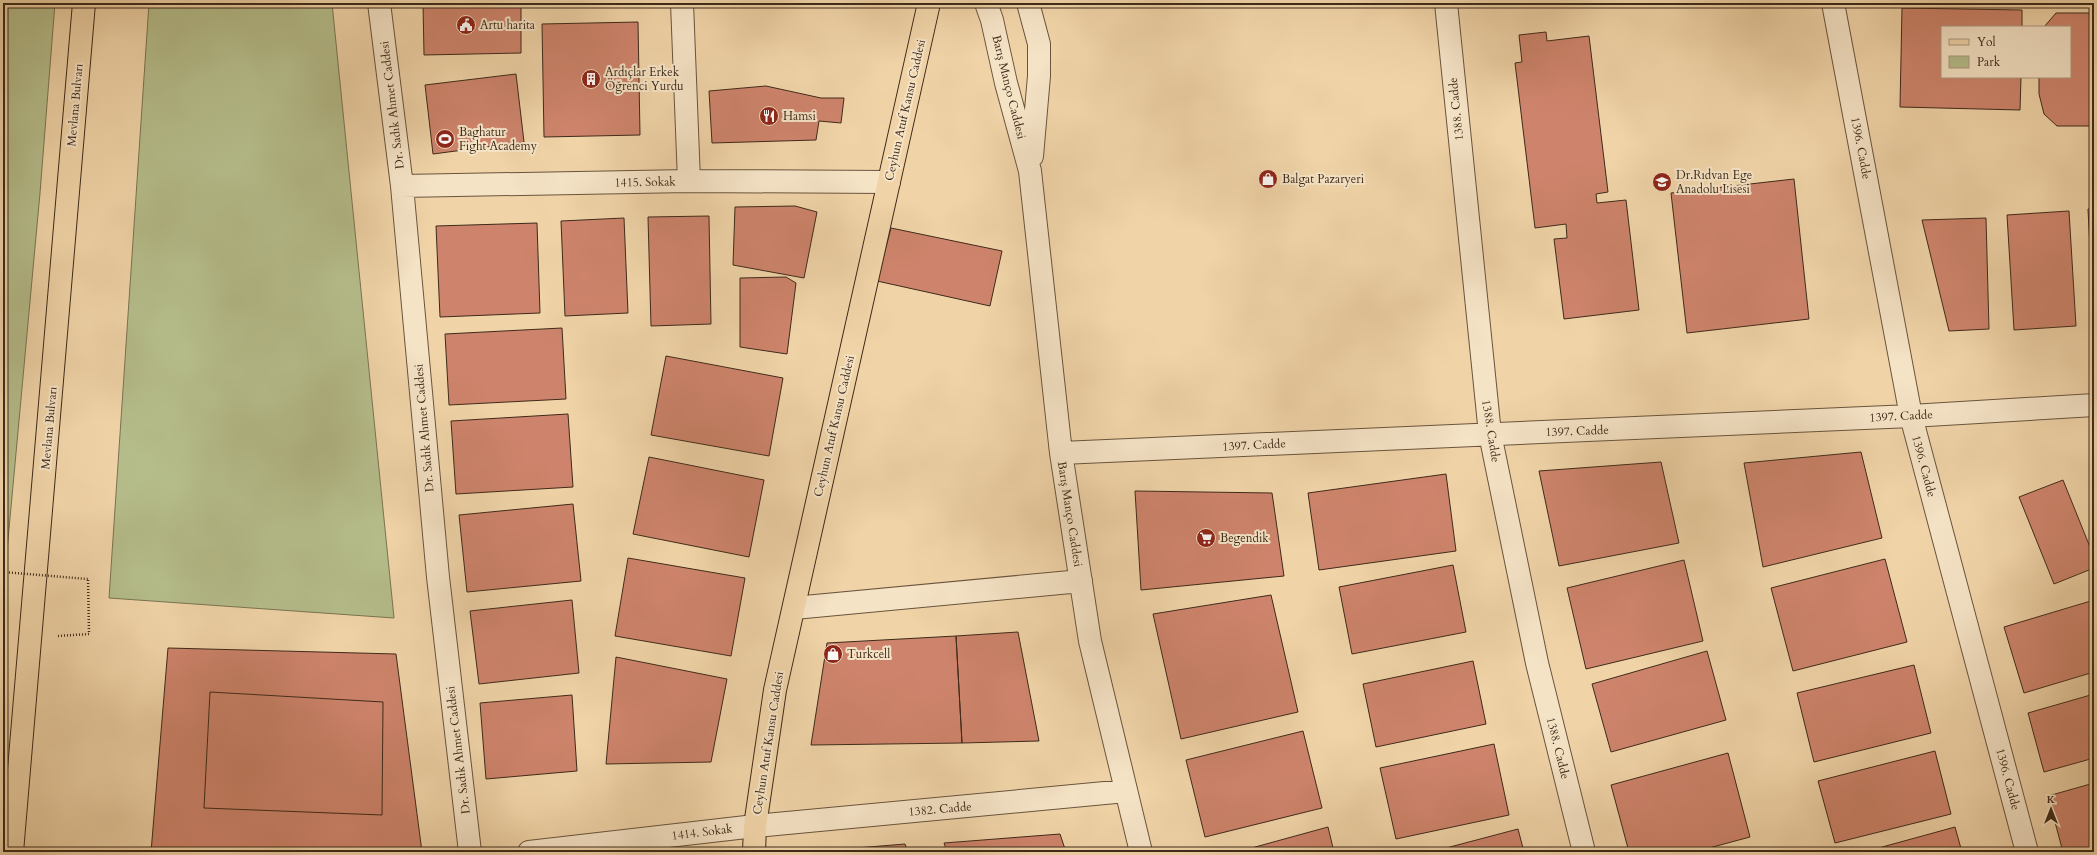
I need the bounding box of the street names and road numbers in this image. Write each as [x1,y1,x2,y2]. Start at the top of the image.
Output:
street label: Barış Manço Caddesi [988,33,1030,141]
street label: Ceyhun Atuf Kansu Caddesi [881,37,929,182]
street label: Dr. Sadık Ahmet Caddesi [376,40,408,170]
street label: Mevlana Bulvarı [63,62,87,147]
street label: 1388. Cadde [1445,77,1467,141]
street label: 1396. Cadde [1847,115,1875,181]
street label: 1415. Sokak [614,173,676,191]
street label: Ceyhun Atuf Kansu Caddesi [810,353,858,498]
street label: Dr. Sadık Ahmet Caddesi [410,363,438,493]
street label: Mevlana Bulvarı [37,385,61,470]
street label: 1388. Cadde [1478,398,1504,464]
street label: 1397. Cadde [1869,406,1933,426]
street label: 1397. Cadde [1545,422,1609,440]
street label: 1396. Cadde [1908,433,1940,499]
street label: 1397. Cadde [1222,435,1286,455]
street label: Barış Manço Caddesi [1054,460,1086,569]
street label: Ceyhun Atuf Kansu Caddesi [749,670,787,816]
street label: Dr. Sadık Ahmet Caddesi [442,685,474,815]
street label: 1388. Cadde [1543,715,1573,781]
street label: 1396. Cadde [1992,746,2024,812]
street label: 1382. Cadde [908,798,972,820]
street label: 1414. Sokak [671,820,734,844]

